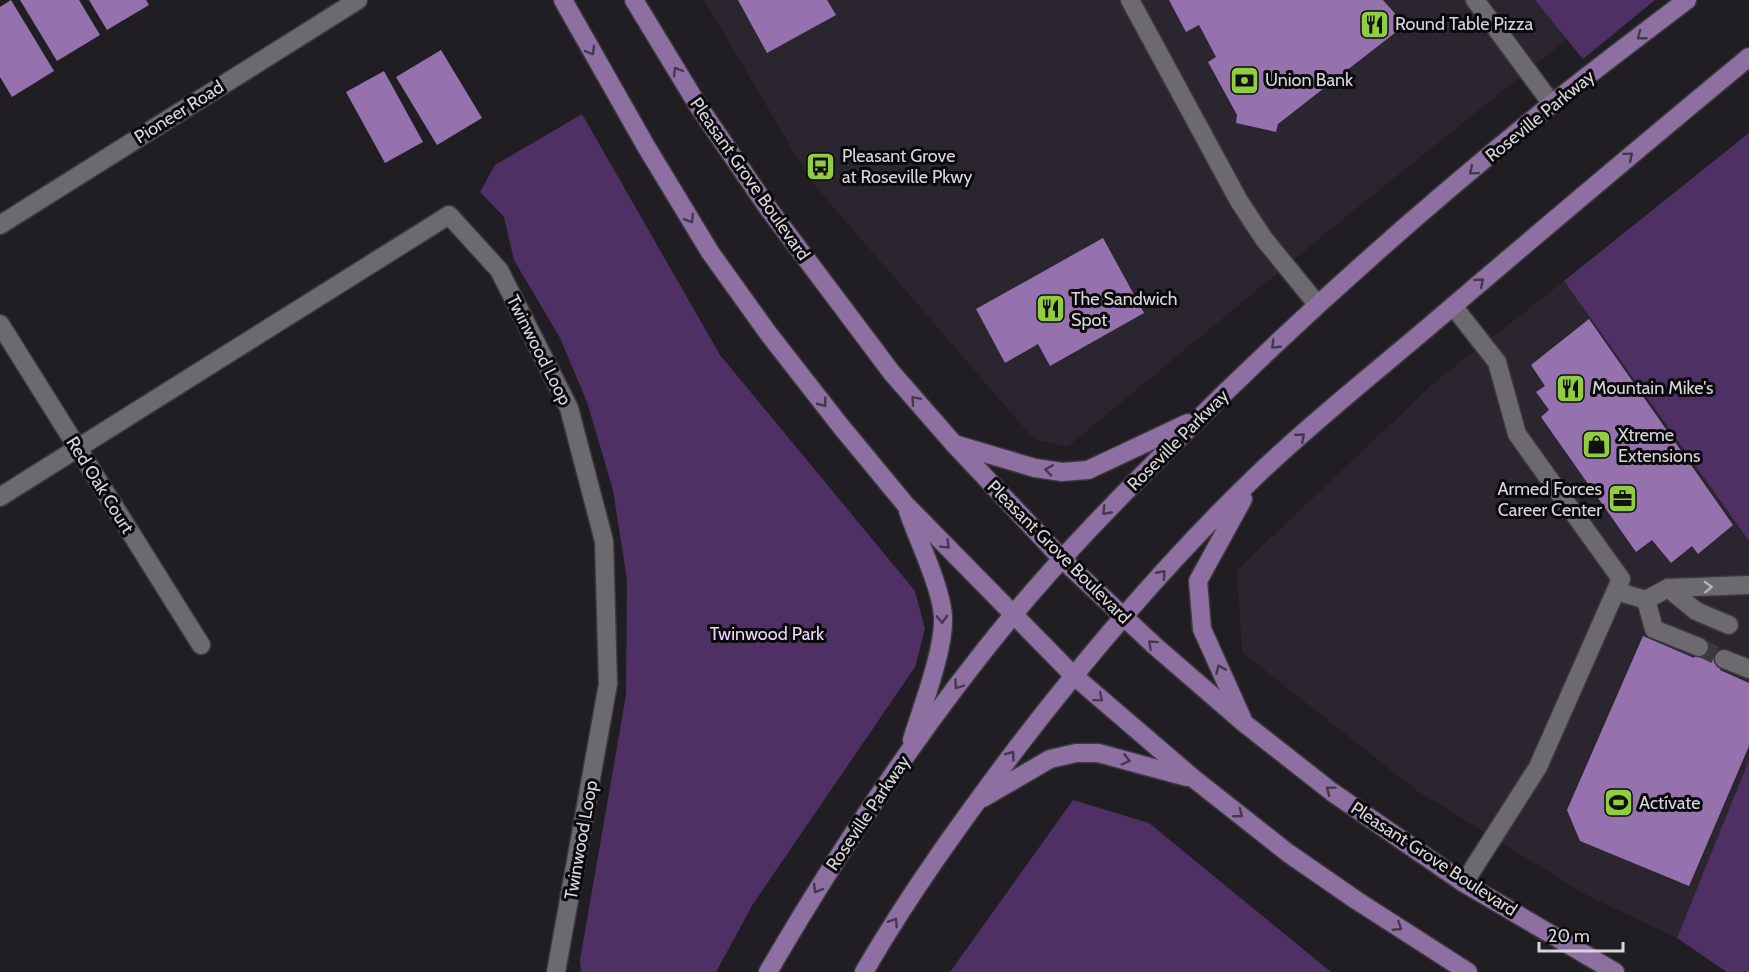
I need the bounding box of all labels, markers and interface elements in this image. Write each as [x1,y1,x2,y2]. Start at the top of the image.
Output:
restaurant icon: Round Table Pizza [1358,8,1390,40]
place label: Round Table Pizza [1395,13,1533,35]
one-way arrow [1636,28,1647,39]
one-way arrow [584,45,596,55]
bank icon: Union Bank [1228,64,1260,96]
street label: Roseville Parkway [1481,65,1599,167]
one-way arrow [673,67,684,77]
place label: Union Bank [1265,69,1354,91]
street label: Pioneer Road [130,76,228,148]
street label: Pleasant Grove Boulevard [685,93,815,265]
place label: Pleasant Grove at Roseville Pkwy [842,145,972,188]
bus stop icon: Pleasant Grove at Roseville Pkwy [805,150,837,182]
one-way arrow [1622,152,1633,163]
one-way arrow [1469,164,1480,175]
one-way arrow [683,213,695,223]
one-way arrow [1473,278,1484,289]
place label: The Sandwich Spot [1071,288,1178,331]
street label: Twinwood Loop [502,291,576,409]
restaurant icon: The Sandwich Spot [1034,293,1066,325]
one-way arrow [1271,338,1281,349]
restaurant icon: Mountain Mike's [1555,372,1587,404]
place label: Mountain Mike's [1592,377,1713,399]
street label: Roseville Parkway [1123,385,1233,495]
one-way arrow [911,396,922,407]
one-way arrow [816,397,827,408]
place label: Xtreme Extensions [1618,424,1700,467]
shop icon: Xtreme Extensions [1581,429,1613,461]
street label: Red Oak Court [61,432,139,538]
one-way arrow [1294,433,1304,444]
one-way arrow [1045,465,1054,477]
street label: Pleasant Grove Boulevard [983,476,1135,628]
place label: Armed Forces Career Center [1497,478,1602,521]
office icon: Armed Forces Career Center [1607,483,1639,515]
one-way arrow [1102,505,1113,515]
one-way arrow [939,539,950,549]
one-way arrow [1155,570,1166,581]
one-way arrow [1704,580,1713,593]
one-way arrow [935,614,948,623]
park label: Twinwood Park [710,623,825,645]
one-way arrow [1148,640,1159,651]
one-way arrow [1216,665,1228,676]
one-way arrow [954,679,965,690]
one-way arrow [1092,691,1103,702]
street label: Roseville Parkway [821,751,915,875]
one-way arrow [1004,751,1015,762]
one-way arrow [1121,753,1131,766]
street label: Twinwood Loop [560,779,602,901]
one-way arrow [1325,787,1336,798]
sports icon: Actívate [1602,787,1634,819]
place label: Actívate [1639,792,1700,814]
street label: Pleasant Grove Boulevard [1347,797,1521,921]
one-way arrow [1232,807,1243,818]
one-way arrow [813,883,825,893]
scale bar [1539,915,1623,953]
one-way arrow [887,918,899,928]
one-way arrow [1391,920,1402,931]
text: 20 m [1548,925,1590,947]

